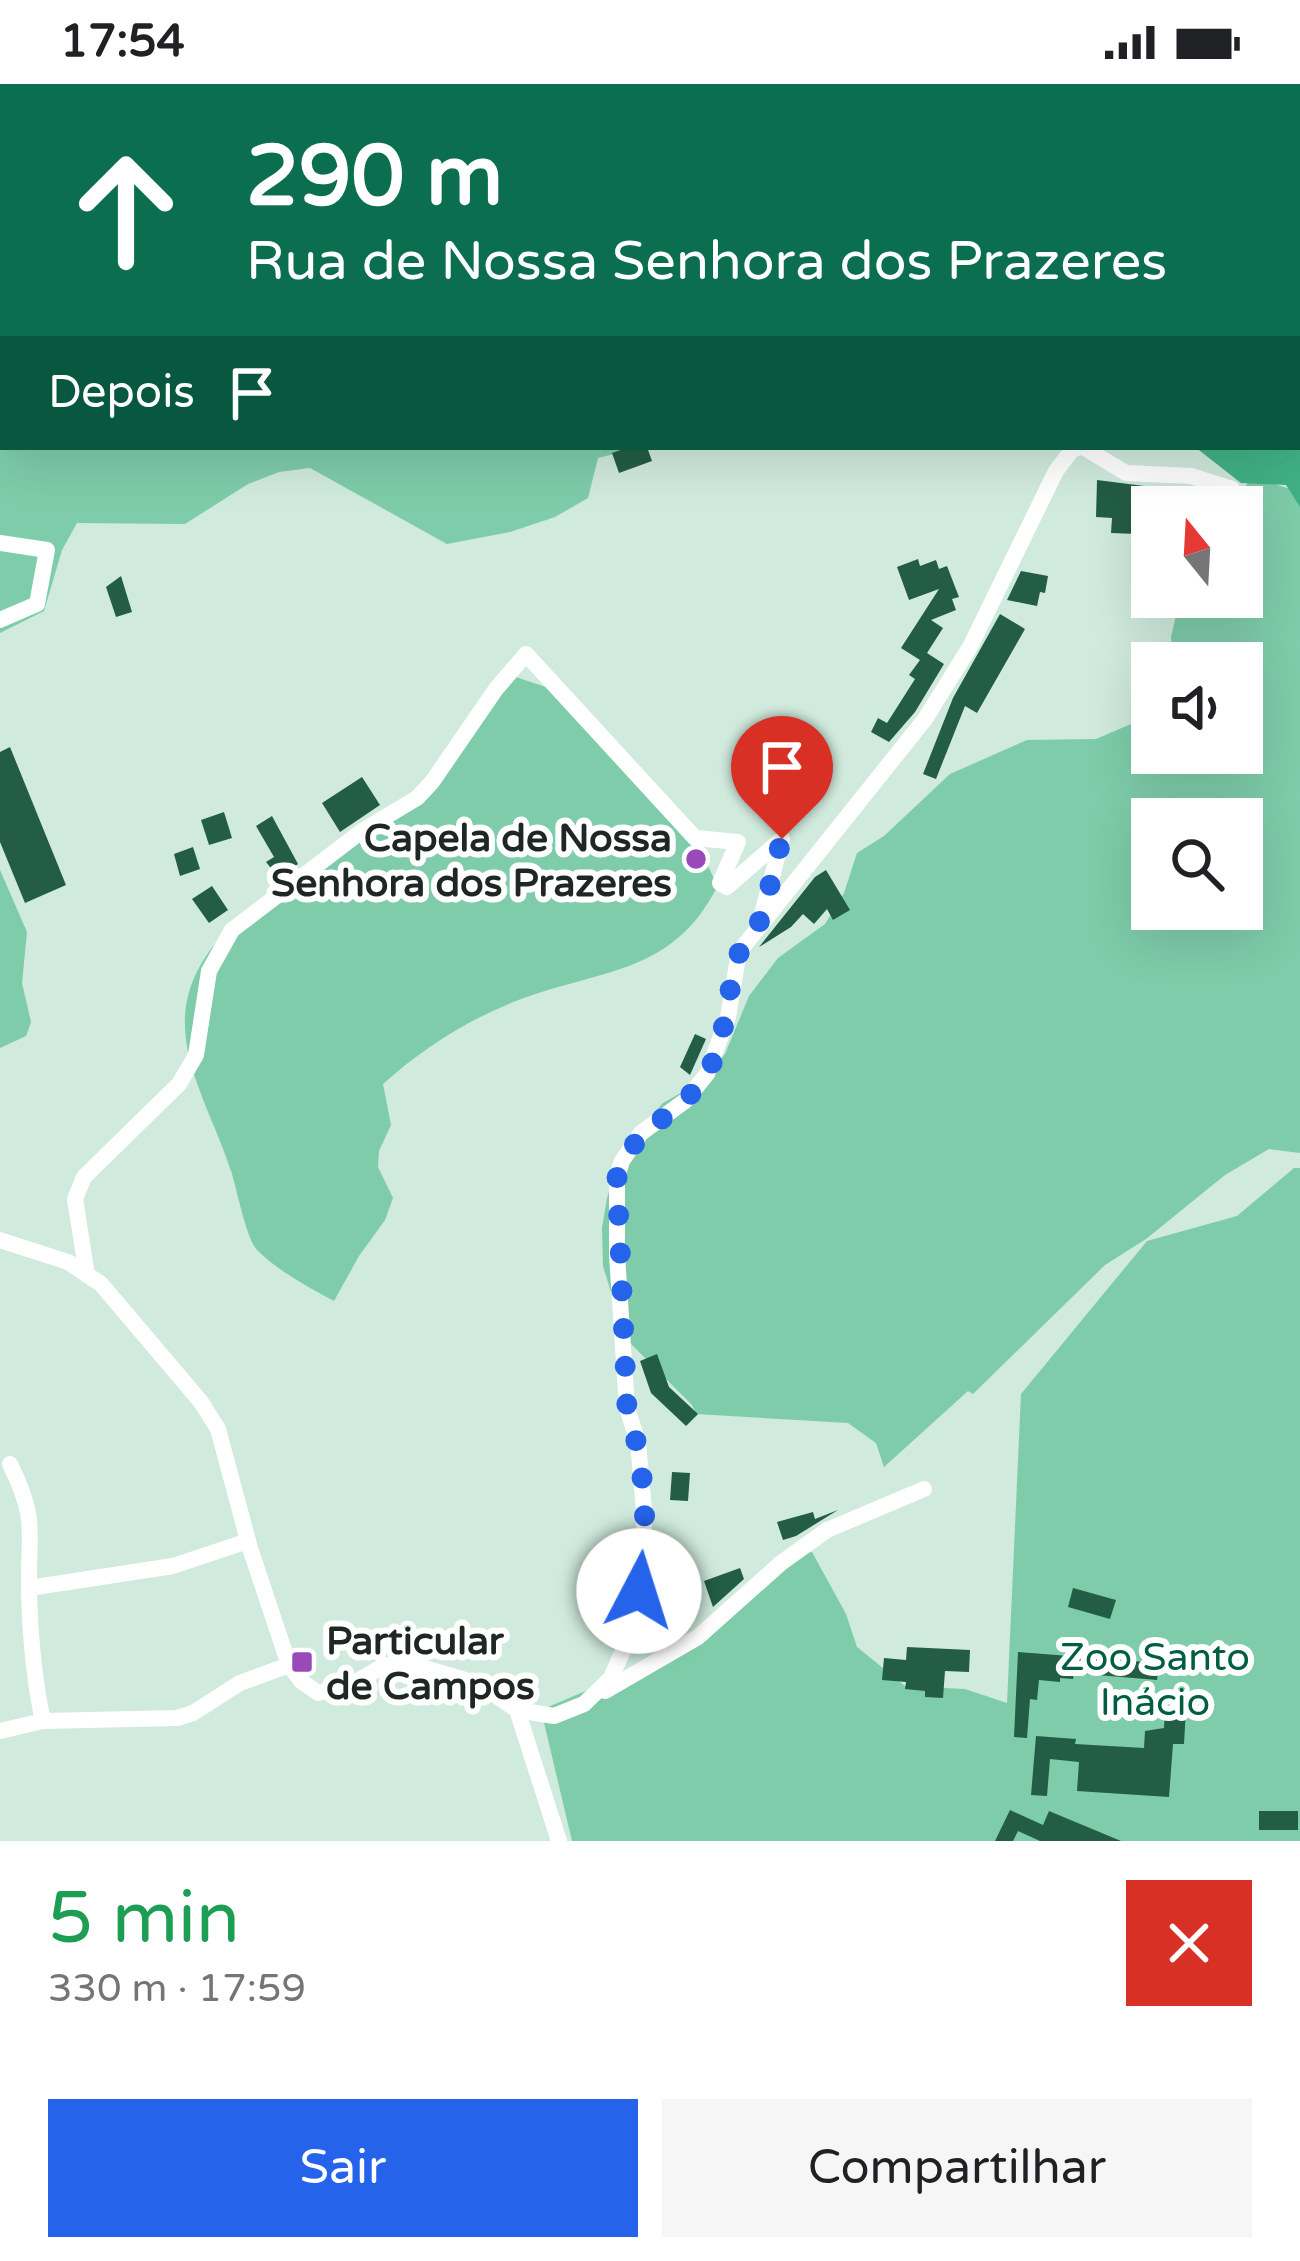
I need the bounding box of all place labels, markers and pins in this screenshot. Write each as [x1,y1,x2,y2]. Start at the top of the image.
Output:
pin [731,716,833,839]
place label: Capela de Nossa Senhora dos Prazeres [271,815,672,907]
marker: Capela de Nossa Senhora dos Prazeres [683,846,709,872]
place label: Particular de Campos [326,1618,535,1710]
marker: Particular de Campos [289,1649,315,1675]

